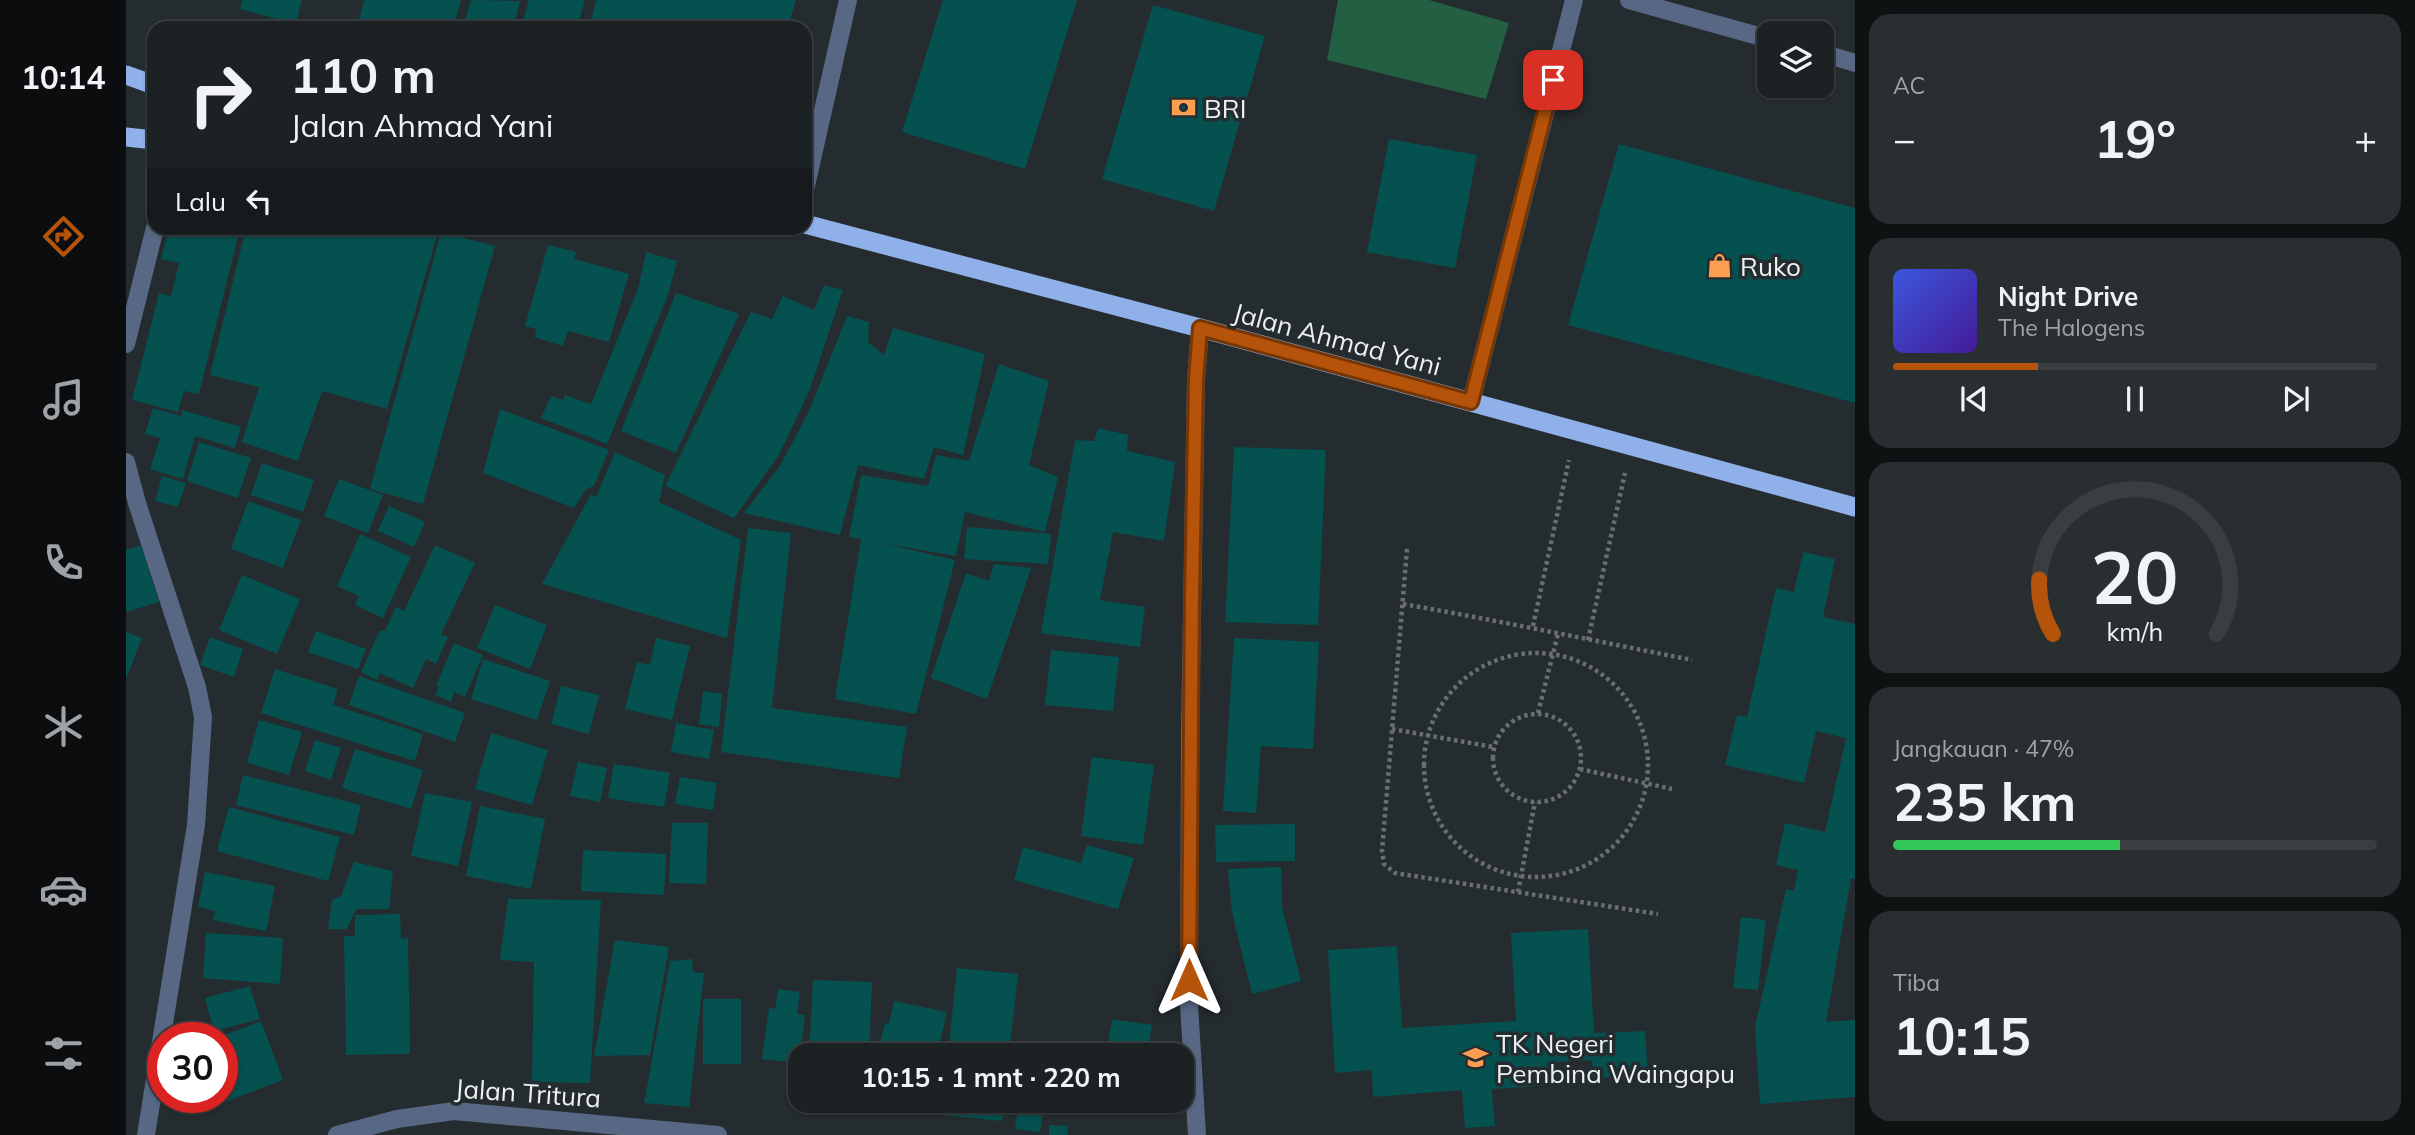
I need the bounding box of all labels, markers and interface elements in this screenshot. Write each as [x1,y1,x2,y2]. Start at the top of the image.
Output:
map controls [1757,21,1834,98]
button: layers [1757,21,1834,98]
text: 110 m [290,44,436,105]
icon: right [175,49,266,140]
pin [1523,50,1583,110]
text: 10:14 [21,57,105,97]
icon: arrive [1534,61,1572,99]
text: AC [1893,71,1925,100]
place label: BRI [1204,92,1246,125]
bank icon: BRI [1170,94,1198,122]
text: Jalan Ahmad Yani [290,105,553,145]
text: 19° [2094,106,2176,171]
text: − [1893,115,1916,163]
text: + [2354,115,2377,163]
icon: left [240,182,278,220]
text: Lalu [175,185,226,218]
icon: directions [39,212,88,261]
place label: Ruko [1740,250,1801,283]
shop icon: Ruko [1706,252,1734,280]
text: Night Drive [1998,280,2138,313]
street label: Jalan Ahmad Yani [1229,295,1445,383]
text: The Halogens [1998,313,2145,342]
icon: music [39,375,88,424]
icon: previous [1955,380,1993,418]
icon: pause [2116,380,2154,418]
icon: next [2277,380,2315,418]
text: 20 [2091,531,2179,622]
icon: phone [39,538,88,587]
text: km/h [2107,615,2163,646]
icon: climate [39,702,88,751]
text: Jangkauan · 47% [1893,734,2074,763]
text: 235 km [1893,769,2076,834]
icon: car [39,865,88,914]
position arrow [1152,943,1226,1017]
text: Tiba [1893,968,1940,997]
text: 10:15 [1893,1003,2031,1068]
speed limit sign: 30 [147,1022,238,1113]
place label: TK Negeri Pembina Waingapu [1496,1027,1735,1090]
icon: filters [39,1029,88,1078]
school or university icon: TK Negeri Pembina Waingapu [1462,1044,1490,1072]
text: 10:15 · 1 mnt · 220 m [861,1061,1121,1094]
street label: Jalan Tritura [454,1071,602,1115]

